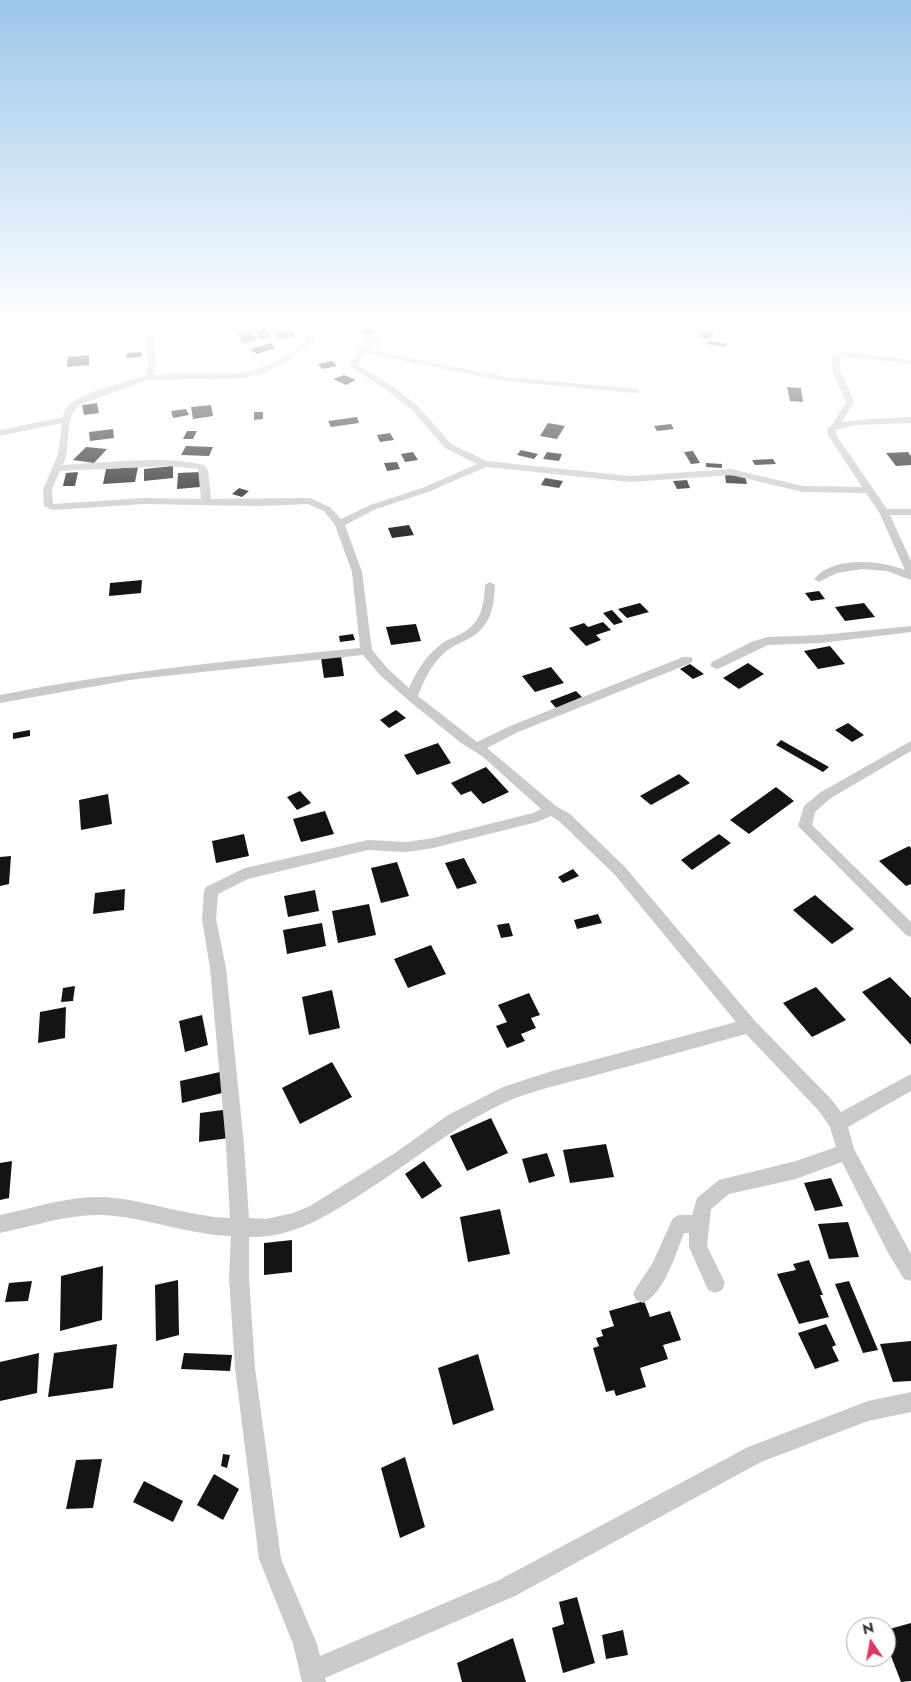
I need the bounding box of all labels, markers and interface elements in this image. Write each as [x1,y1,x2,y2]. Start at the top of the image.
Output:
north arrow [846,1617,896,1667]
text: N [861,1617,876,1639]

